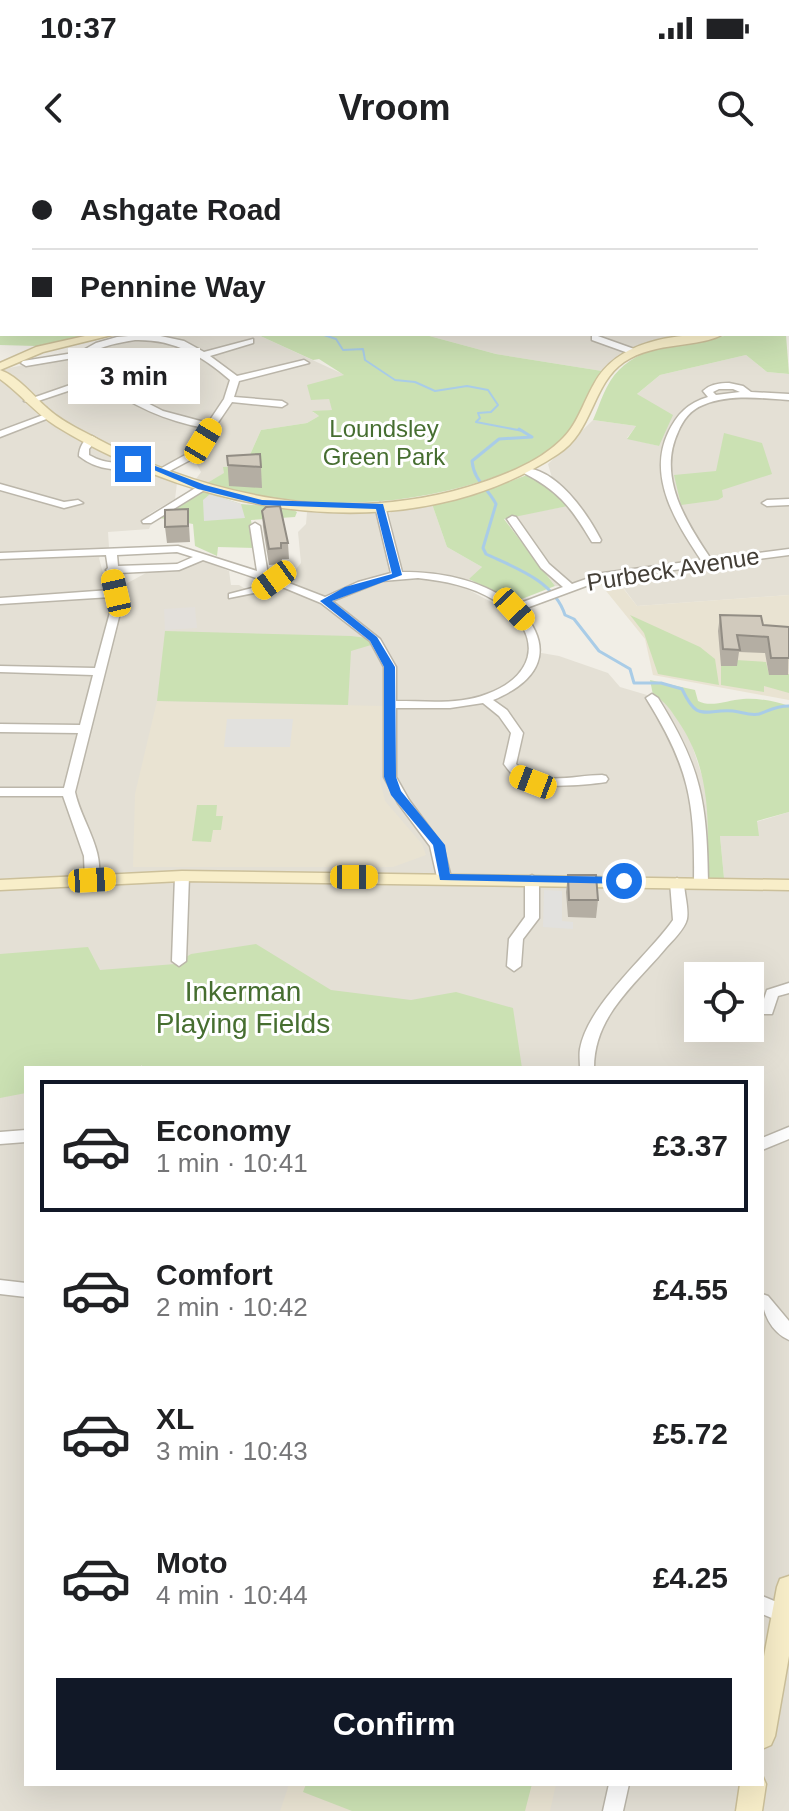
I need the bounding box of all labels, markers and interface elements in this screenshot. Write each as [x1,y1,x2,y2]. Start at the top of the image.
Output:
text: 10:37 [40,11,117,44]
icon: back [32,86,76,130]
icon: search [713,86,757,130]
text: Vroom [338,87,451,128]
text: Ashgate Road [80,193,282,226]
text: Pennine Way [80,270,266,303]
callout: 3 min [67,348,199,404]
text: 3 min [100,361,168,391]
car [180,414,226,468]
park label: Loundsley Green Park [323,415,446,470]
route end [115,446,151,482]
street label: Purbeck Avenue [585,542,761,596]
car [248,556,300,604]
car [99,567,133,619]
car [489,583,539,635]
car [506,762,560,802]
route start [606,863,642,899]
car [330,865,378,889]
car [67,867,117,893]
map controls [684,962,764,1042]
button: locate [684,962,764,1042]
park label: Inkerman Playing Fields [156,976,330,1039]
icon: car [60,1110,132,1182]
text: Economy [156,1114,291,1147]
text: £3.37 [653,1129,728,1162]
text: 1 min · 10:41 [156,1148,308,1178]
icon: car [60,1254,132,1326]
text: Comfort [156,1258,273,1291]
text: £4.55 [653,1273,728,1306]
text: 2 min · 10:42 [156,1292,308,1322]
icon: car [60,1398,132,1470]
text: XL [156,1402,194,1435]
text: £5.72 [653,1417,728,1450]
text: 3 min · 10:43 [156,1436,308,1466]
icon: car [60,1542,132,1614]
text: Moto [156,1546,228,1579]
text: £4.25 [653,1561,728,1594]
text: 4 min · 10:44 [156,1580,308,1610]
button: Confirm [56,1678,732,1770]

